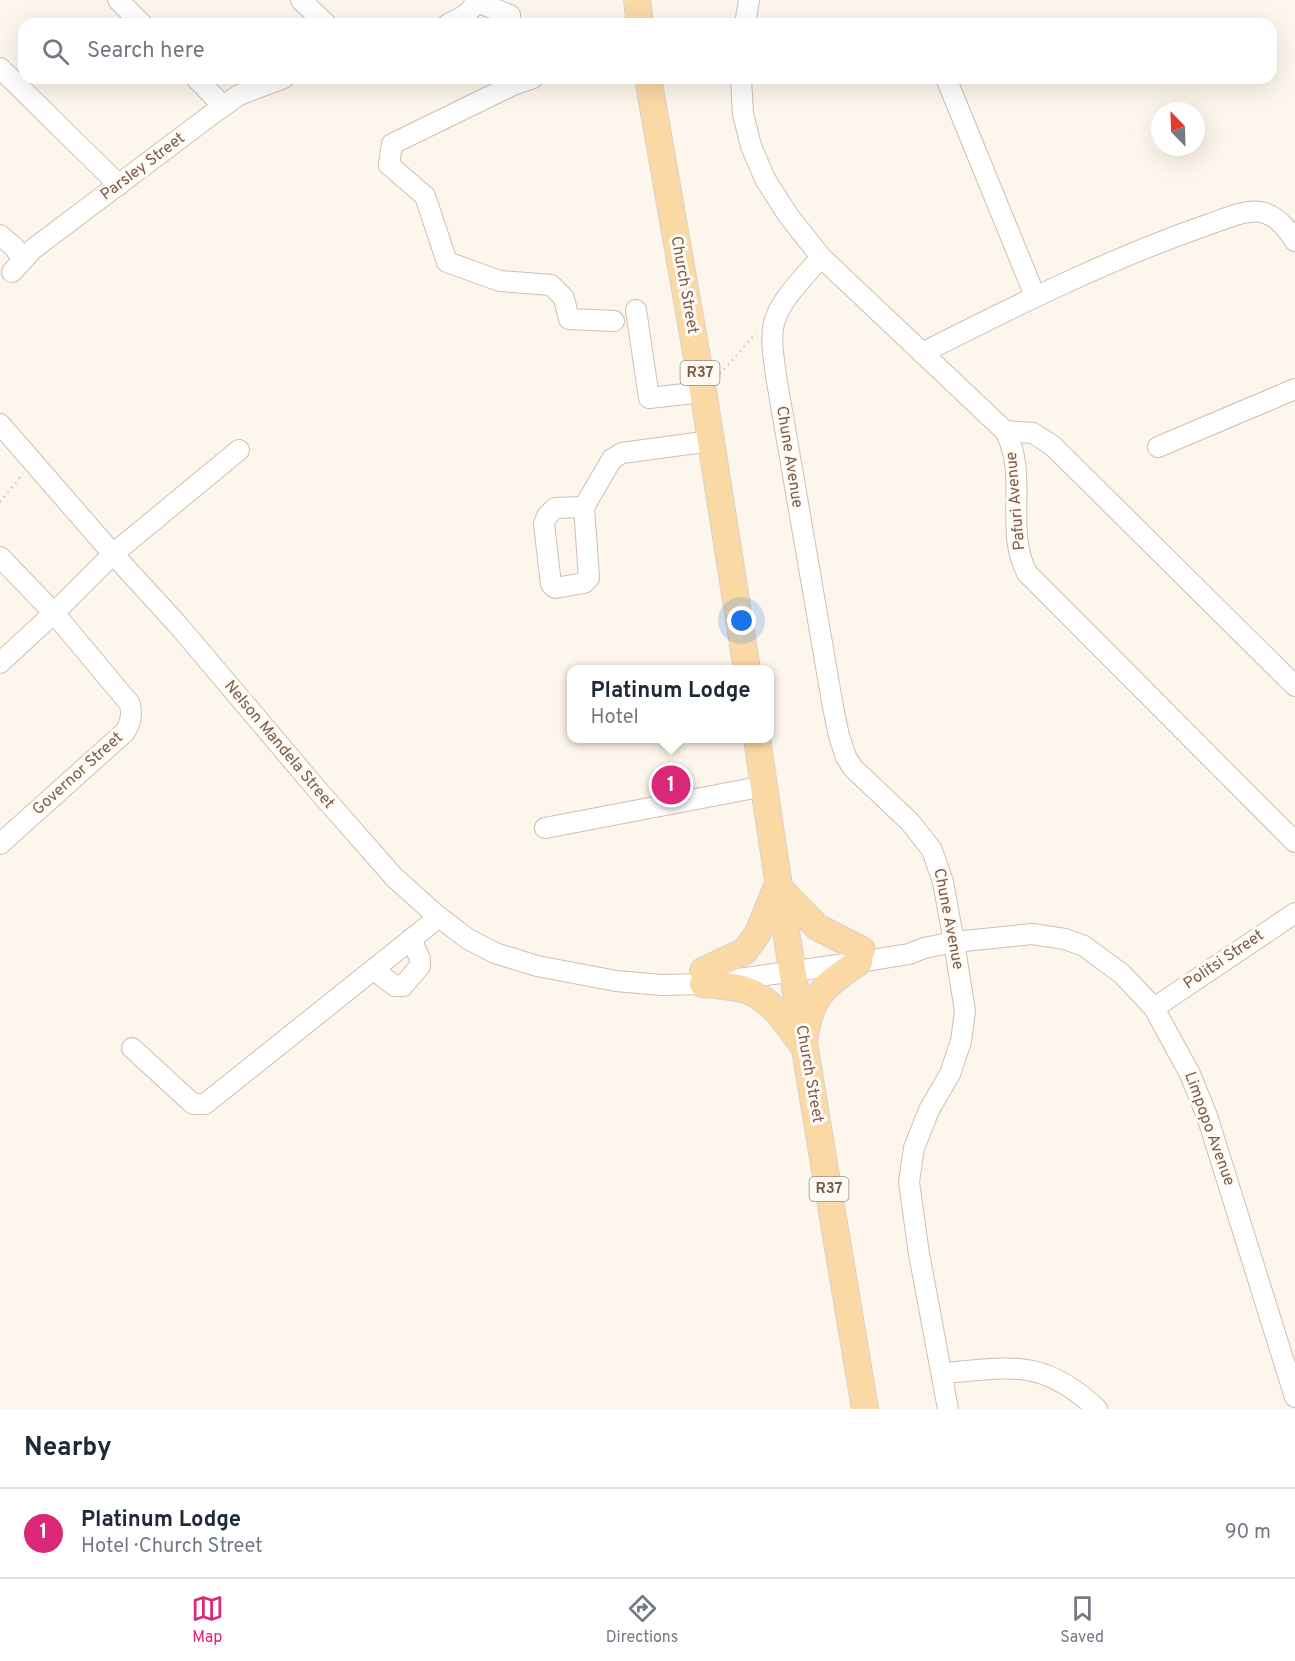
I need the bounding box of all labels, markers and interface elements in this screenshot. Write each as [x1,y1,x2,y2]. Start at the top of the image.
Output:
search box [18,18,1277,84]
icon: search [39,35,72,68]
text: Search here [87,38,205,65]
north arrow [1151,102,1205,156]
street label: Parsley Street [97,129,189,205]
street label: Church Street [666,234,702,336]
road number: R37 [680,361,720,385]
street label: Chune Avenue [771,405,807,509]
street label: Pafuri Avenue [1002,451,1030,551]
your location [727,606,756,635]
popup [567,665,774,743]
street label: Nelson Mandela Street [219,677,339,813]
text: Platinum Lodge [590,678,751,705]
text: Hotel [590,705,639,731]
street label: Governor Street [29,728,127,820]
pin: 1 [652,762,690,808]
street label: Chune Avenue [928,867,968,971]
street label: Politsi Street [1180,926,1268,994]
street label: Church Street [791,1023,827,1125]
street label: Limpopo Avenue [1179,1069,1239,1189]
road number: R37 [810,1177,848,1201]
text: Nearby [24,1432,112,1465]
text: Platinum Lodge [81,1507,241,1534]
text: 1 [40,1520,48,1546]
text: 90 m [1225,1520,1271,1546]
text: Hotel · Church Street [81,1534,263,1560]
tab: Map [191,1592,224,1648]
tab: Directions [606,1592,678,1648]
tab: Saved [1060,1592,1104,1648]

